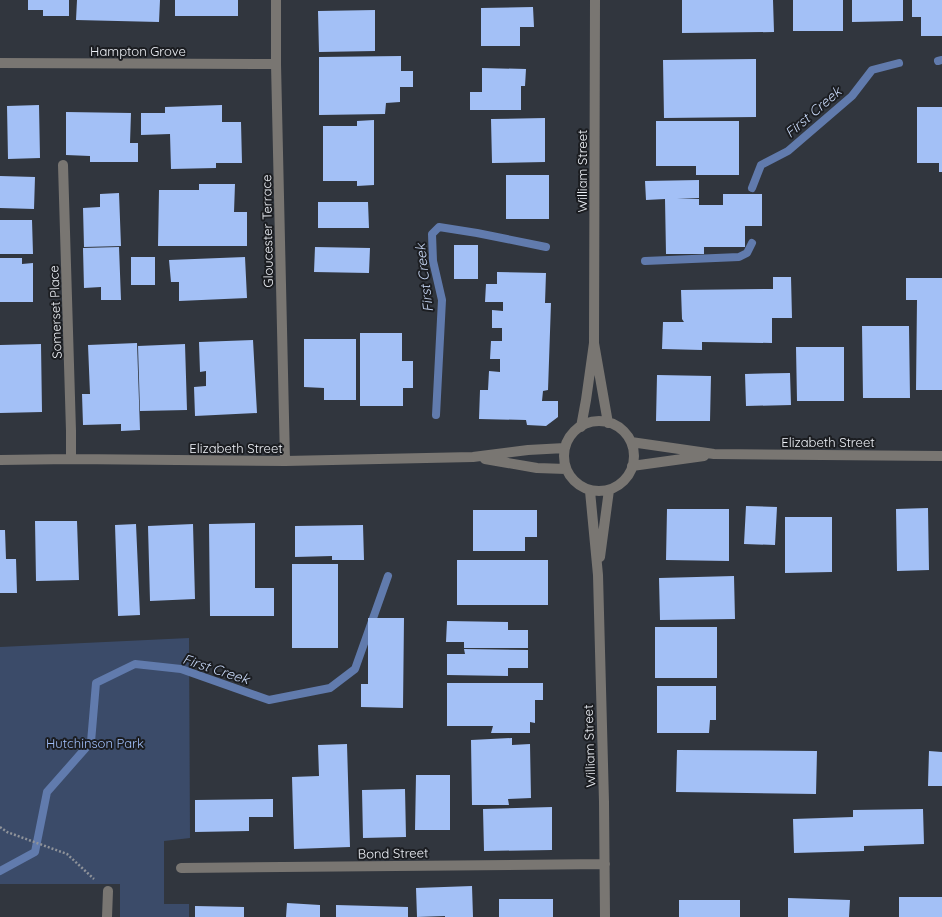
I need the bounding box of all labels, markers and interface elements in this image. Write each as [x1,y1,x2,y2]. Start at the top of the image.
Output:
street label: Hampton Grove [90,43,186,59]
water label: First Creek [781,82,846,141]
street label: William Street [574,130,590,212]
street label: Gloucester Terrace [258,174,276,288]
water label: First Creek [411,241,437,313]
street label: Somerset Place [45,265,65,359]
street label: Elizabeth Street [781,434,875,450]
street label: Elizabeth Street [189,440,283,456]
water label: First Creek [180,650,253,689]
street label: William Street [580,704,598,788]
park label: Hutchinson Park [46,735,144,751]
street label: Bond Street [357,844,429,862]

